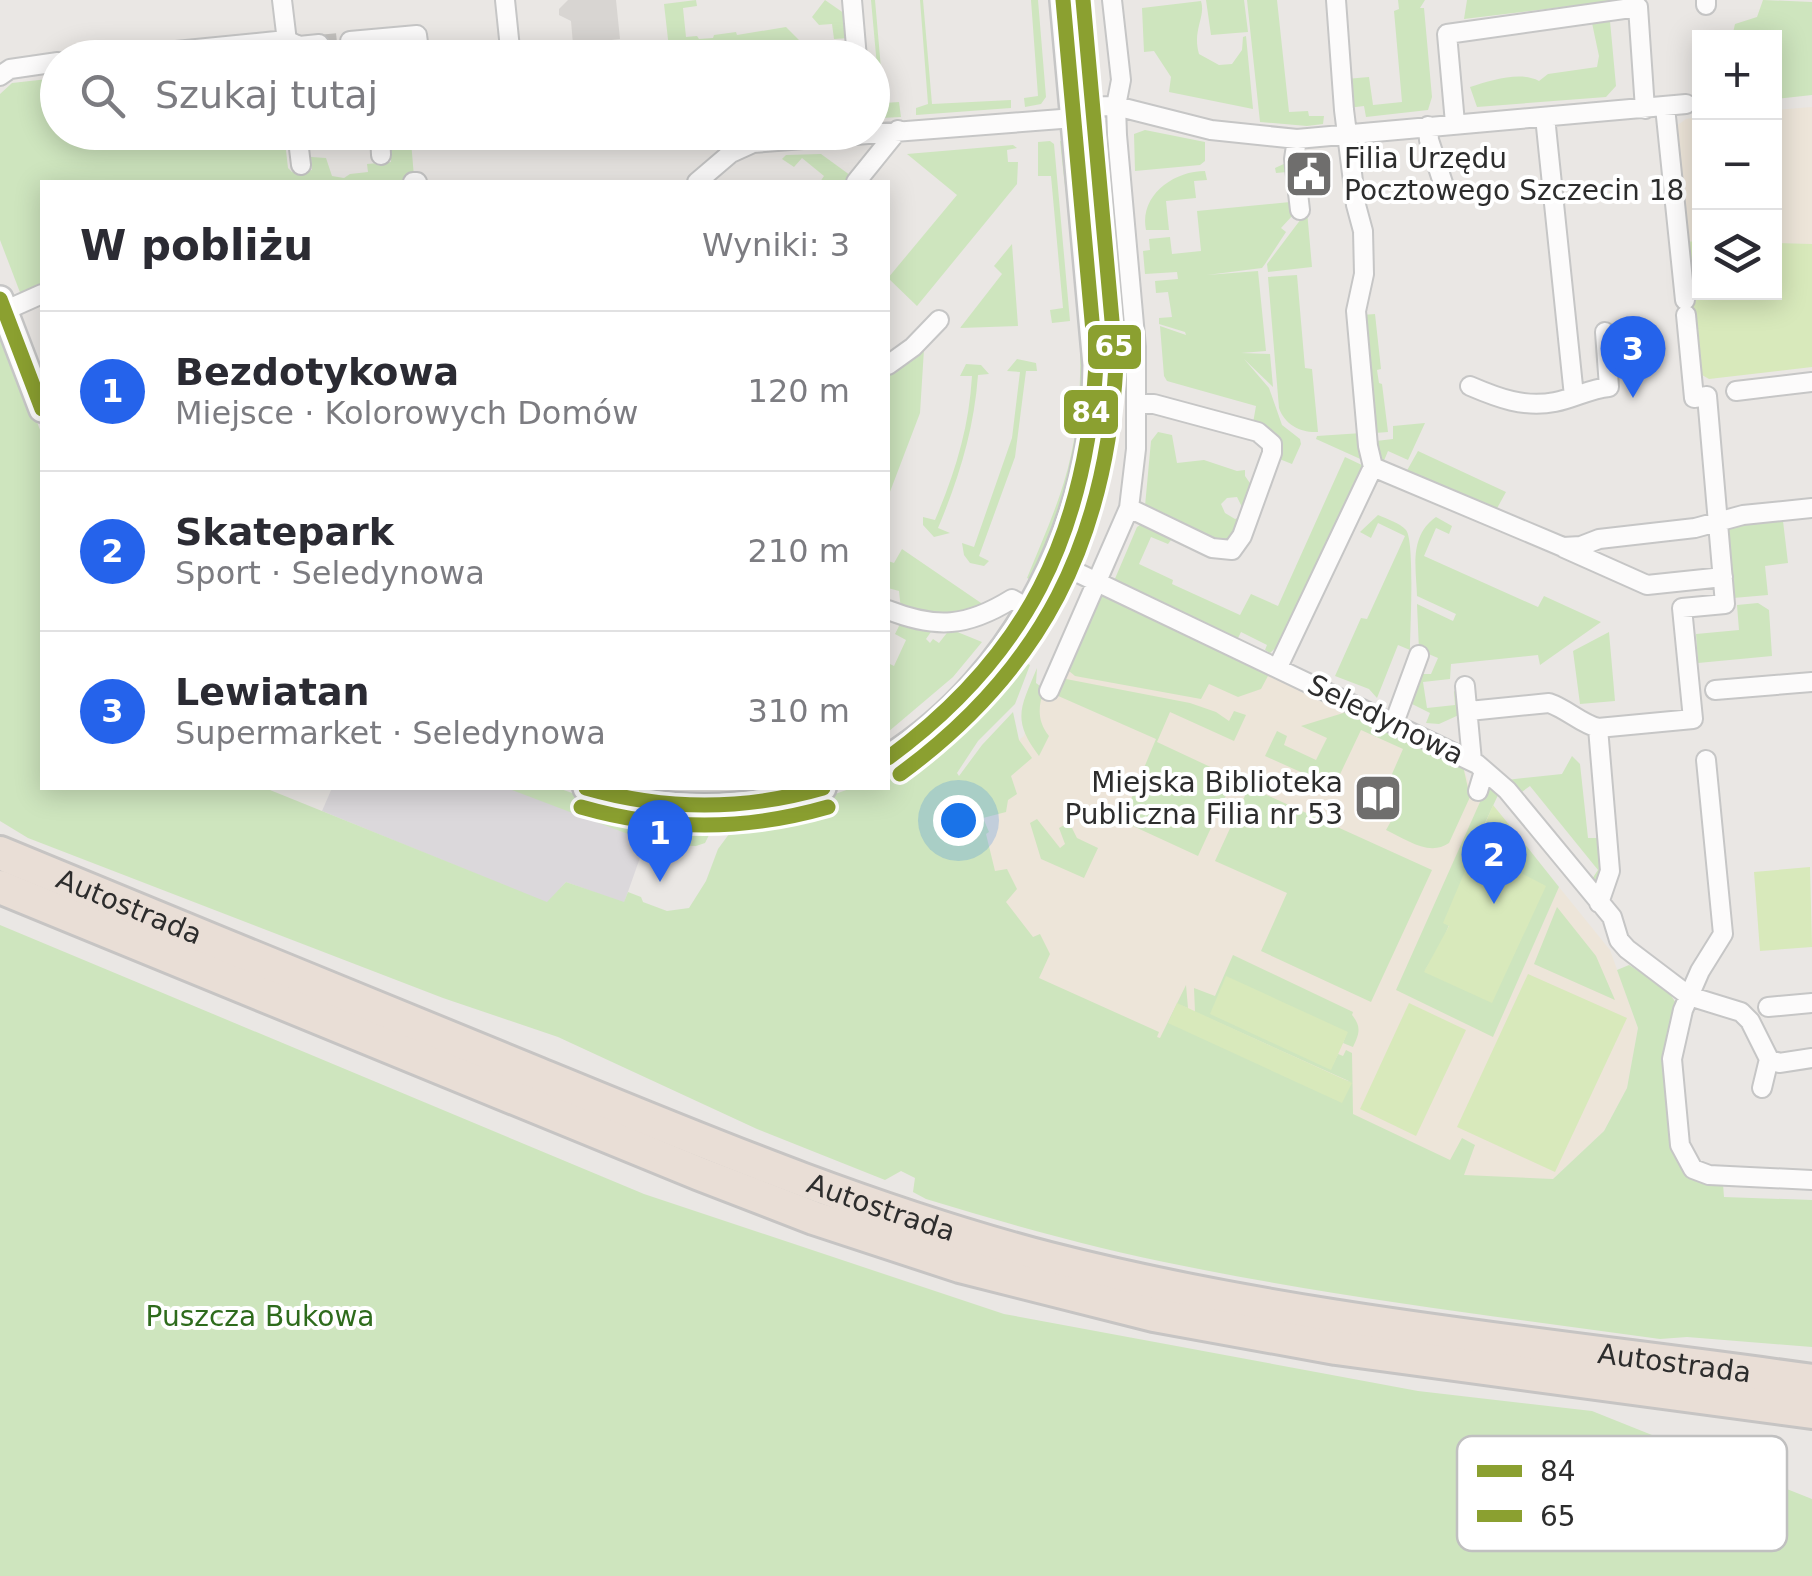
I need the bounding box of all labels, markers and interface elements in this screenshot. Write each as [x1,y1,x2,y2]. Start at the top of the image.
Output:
map controls [1692,30,1782,300]
button: + [1692,30,1782,120]
search box [40,40,890,150]
icon: search [75,68,130,123]
text: Szukaj tutaj [155,73,378,117]
button: − [1692,120,1782,210]
place label: Filia Urzędu Pocztowego Szczecin 18 [1344,142,1684,207]
public building icon: Filia Urzędu Pocztowego Szczecin 18 [1283,148,1335,200]
button: layers [1692,210,1782,300]
text: W pobliżu [80,221,313,270]
text: Wyniki: 3 [702,226,850,264]
pin: 3 [1600,316,1666,398]
line badge: 65 [1086,323,1143,371]
text: 65 [1095,330,1133,363]
text: Bezdotykowa [175,350,459,394]
text: 1 [101,372,124,410]
text: 120 m [748,372,850,410]
line badge: 84 [1062,388,1120,436]
text: Miejsce · Kolorowych Domów [175,394,638,432]
text: 84 [1072,396,1110,429]
text: Skatepark [175,510,394,554]
text: 2 [101,532,124,570]
text: 210 m [748,532,850,570]
text: Sport · Seledynowa [175,554,485,592]
street label: Seledynowa [1302,668,1469,771]
text: Lewiatan [175,670,370,714]
text: 3 [101,692,124,730]
text: 310 m [748,692,850,730]
text: Supermarket · Seledynowa [175,714,606,752]
place label: Miejska Biblioteka Publiczna Filia nr 53 [1064,766,1343,831]
library icon: Miejska Biblioteka Publiczna Filia nr 53 [1352,772,1404,824]
your location [933,795,984,846]
pin: 1 [628,800,692,882]
pin: 2 [1462,822,1526,904]
street label: Autostrada [52,862,207,952]
street label: Autostrada [803,1167,959,1248]
park label: Puszcza Bukowa [146,1300,374,1333]
street label: Autostrada [1596,1337,1753,1389]
legend [1457,1436,1787,1551]
text: 84 [1540,1455,1576,1488]
text: 65 [1540,1500,1576,1533]

